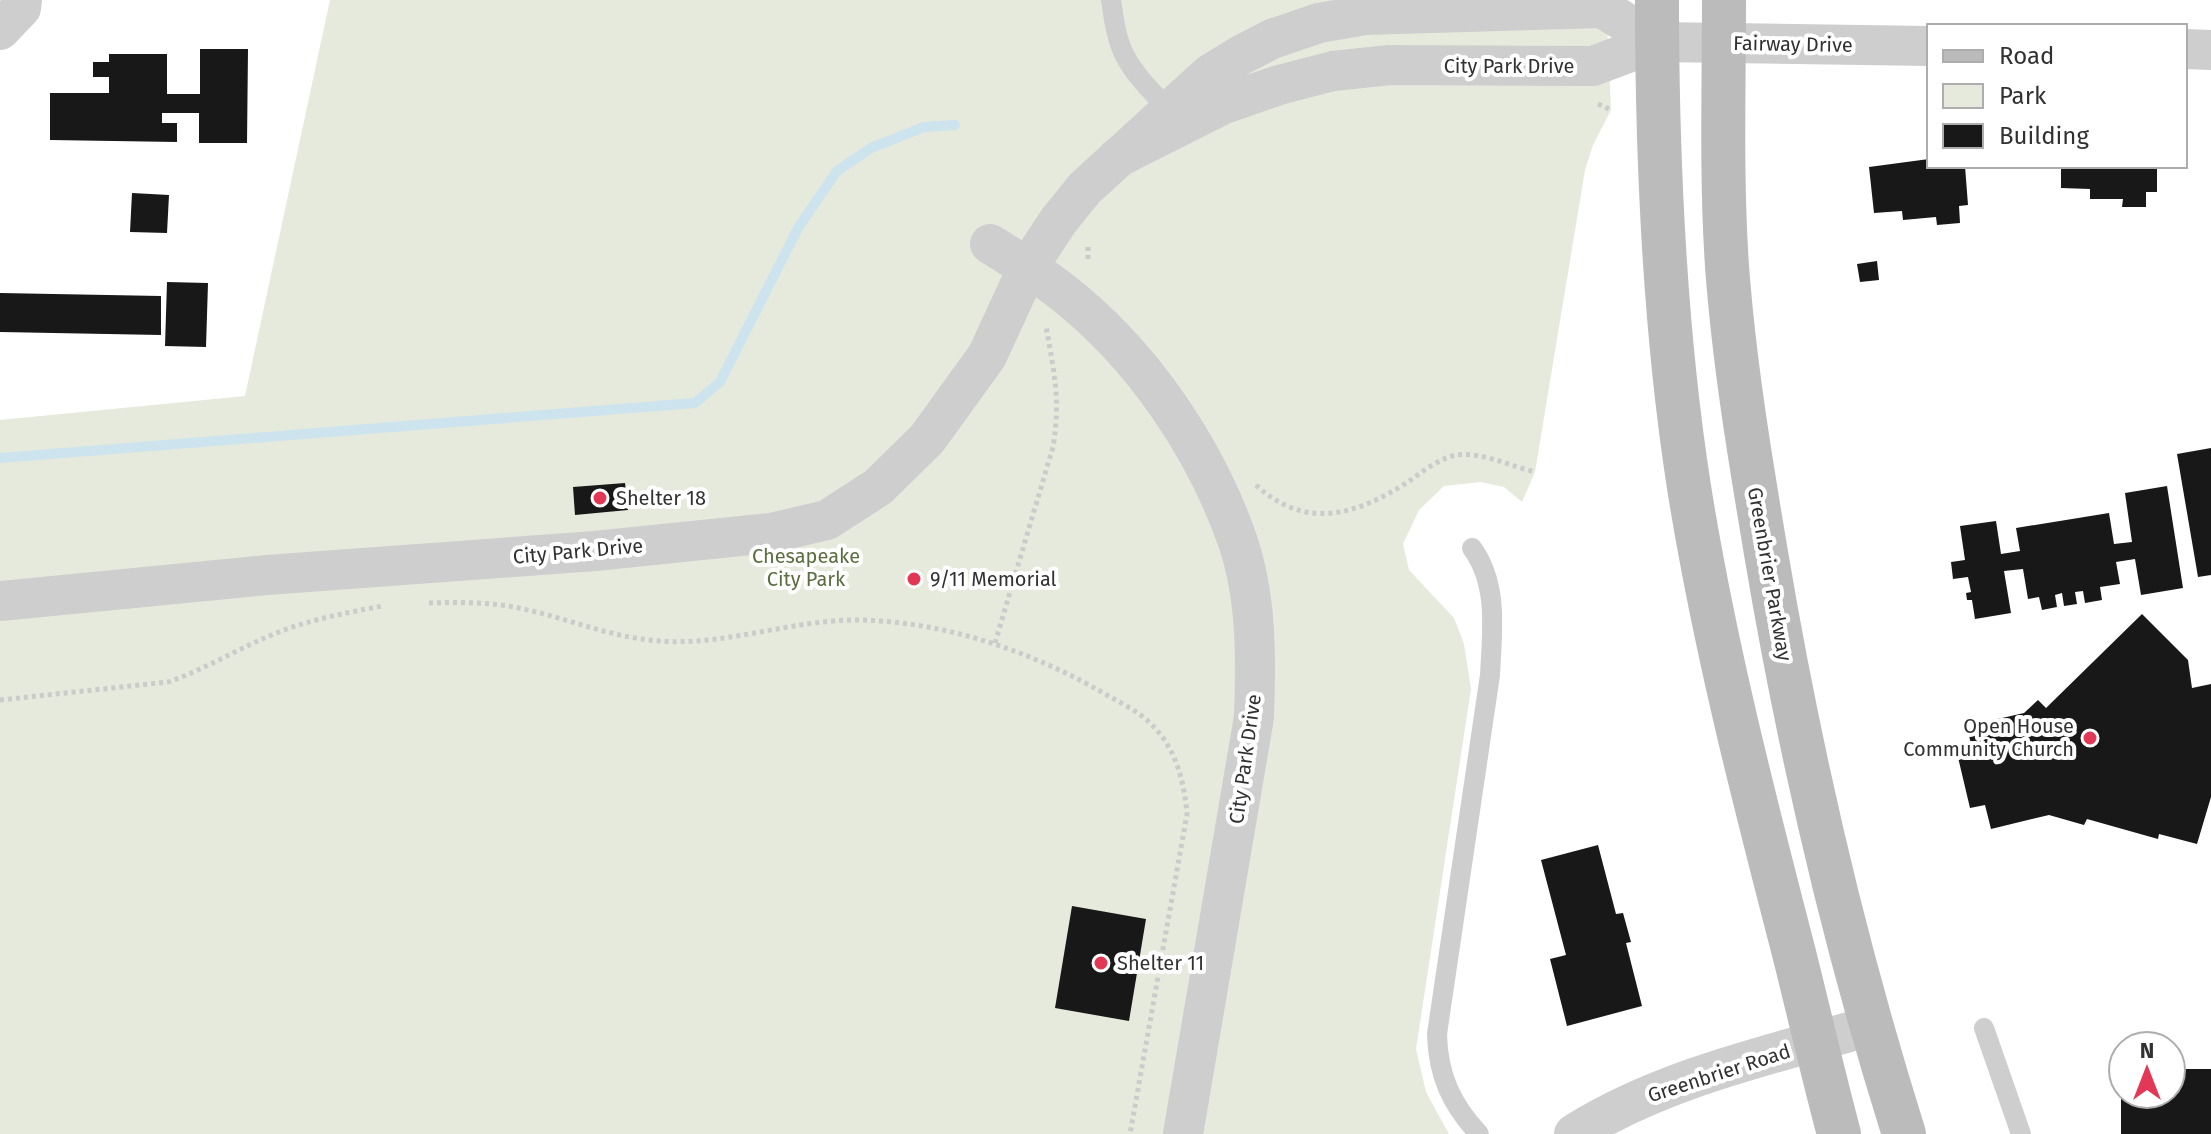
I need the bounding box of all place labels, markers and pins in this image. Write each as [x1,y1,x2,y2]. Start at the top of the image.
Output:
place label: Shelter 18 [616,486,706,510]
marker: Shelter 18 [591,489,609,507]
place label: 9/11 Memorial [930,567,1057,591]
marker: 9/11 Memorial [905,570,923,588]
place label: Open House Community Church [1903,714,2074,761]
marker: Open House Community Church [2081,729,2099,747]
place label: Shelter 11 [1117,951,1204,975]
marker: Shelter 11 [1092,954,1110,972]

